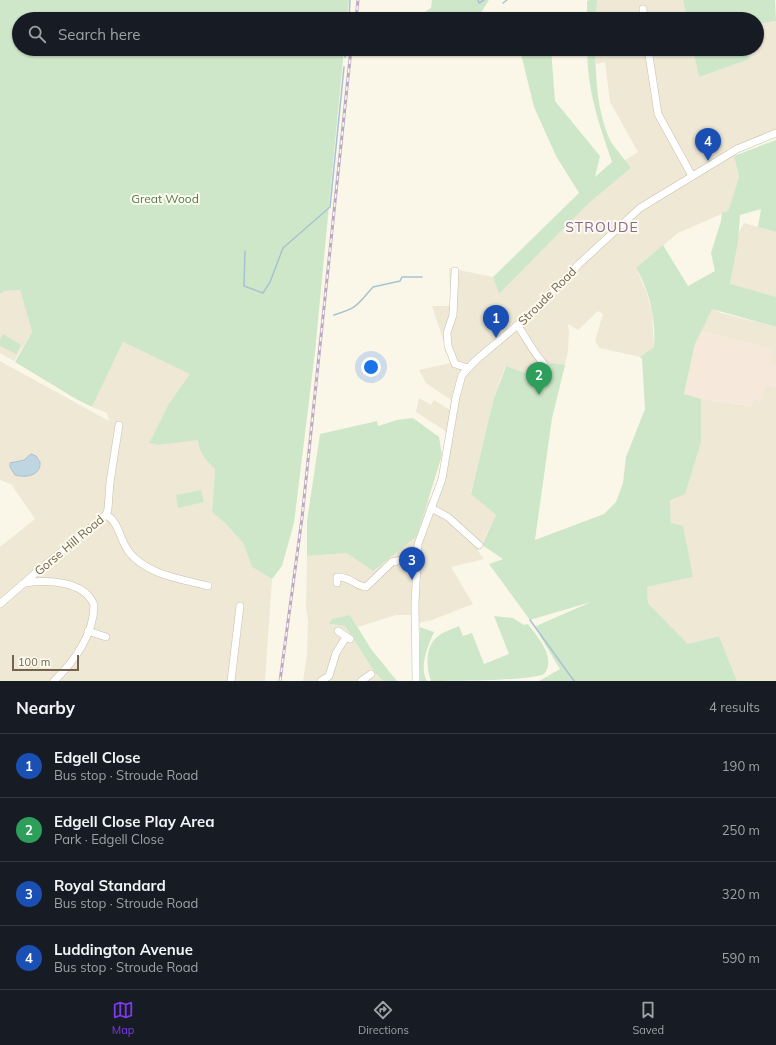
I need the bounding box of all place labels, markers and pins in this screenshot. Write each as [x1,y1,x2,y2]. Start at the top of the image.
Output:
pin: 4 [695,128,721,161]
pin: 1 [483,305,509,338]
pin: 2 [526,362,552,395]
pin: 3 [399,547,425,580]

